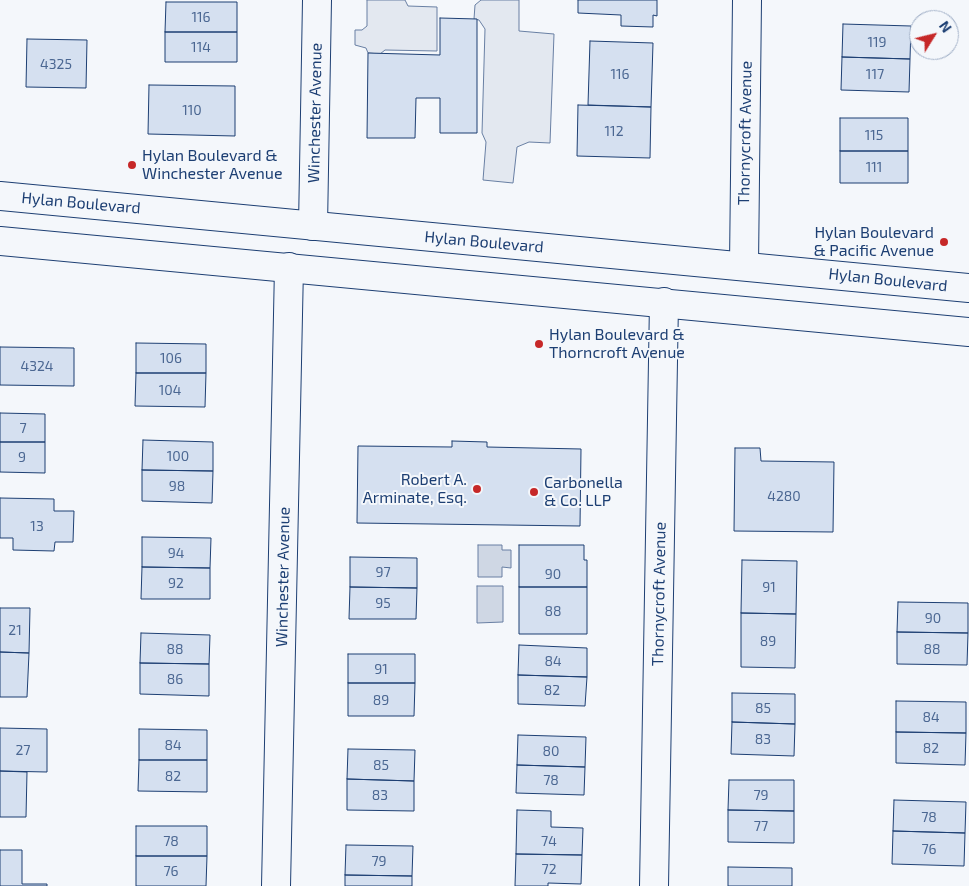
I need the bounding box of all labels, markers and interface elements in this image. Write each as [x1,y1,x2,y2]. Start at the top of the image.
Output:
house number: 116 [191,9,211,25]
north arrow [909,10,959,60]
text: N [936,17,956,36]
house number: 119 [867,34,887,50]
house number: 114 [191,39,211,55]
street label: Winchester Avenue [304,43,326,183]
house number: 4325 [40,56,72,72]
street label: Thornycroft Avenue [734,61,756,205]
house number: 116 [610,66,630,82]
house number: 117 [866,66,884,82]
house number: 110 [182,102,202,118]
house number: 112 [604,123,624,139]
house number: 115 [865,127,883,143]
place label: Hylan Boulevard & Winchester Avenue [142,146,283,184]
marker: Hylan Boulevard & Winchester Avenue [126,159,138,171]
house number: 111 [866,159,882,175]
street label: Hylan Boulevard [21,188,141,218]
place label: Hylan Boulevard & Pacific Avenue [813,223,934,261]
street label: Hylan Boulevard [424,227,544,257]
marker: Hylan Boulevard & Pacific Avenue [938,236,950,248]
street label: Hylan Boulevard [828,264,948,296]
place label: Hylan Boulevard & Thorncroft Avenue [549,325,685,363]
marker: Hylan Boulevard & Thorncroft Avenue [533,338,545,350]
house number: 106 [160,350,182,366]
house number: 4324 [21,358,53,374]
house number: 104 [159,382,181,398]
house number: 7 [19,420,27,436]
house number: 100 [167,448,189,464]
house number: 9 [18,449,26,465]
place label: Robert A. Arminate, Esq. [363,470,467,508]
place label: Carbonella & Co. LLP [544,473,623,511]
house number: 98 [169,478,185,494]
marker: Robert A. Arminate, Esq. [471,483,483,495]
marker: Carbonella & Co. LLP [528,486,540,498]
house number: 4280 [767,488,801,504]
street label: Winchester Avenue [272,507,294,647]
house number: 13 [30,518,44,534]
street label: Thornycroft Avenue [648,522,670,666]
house number: 94 [168,545,184,561]
house number: 97 [375,564,391,580]
house number: 90 [545,566,561,582]
house number: 92 [168,575,184,591]
house number: 91 [762,579,776,595]
house number: 95 [375,595,391,611]
house number: 88 [545,603,561,619]
house number: 90 [925,610,941,626]
house number: 21 [8,622,22,638]
house number: 89 [760,633,776,649]
house number: 88 [167,641,183,657]
house number: 88 [924,641,940,657]
house number: 84 [544,653,562,669]
house number: 91 [374,661,388,677]
house number: 86 [167,671,183,687]
house number: 82 [544,682,560,698]
house number: 89 [373,692,389,708]
house number: 85 [755,700,771,716]
house number: 84 [922,709,940,725]
house number: 83 [755,731,771,747]
house number: 84 [164,737,182,753]
house number: 82 [923,740,939,756]
house number: 27 [15,742,31,758]
house number: 80 [543,743,559,759]
house number: 85 [373,757,389,773]
house number: 82 [165,768,181,784]
house number: 78 [543,772,559,788]
house number: 83 [372,787,388,803]
house number: 79 [753,787,769,803]
house number: 78 [921,809,937,825]
house number: 77 [754,818,768,834]
house number: 78 [163,833,179,849]
house number: 74 [541,833,557,849]
house number: 76 [921,841,937,857]
house number: 79 [371,853,387,869]
house number: 72 [541,861,557,877]
house number: 76 [163,863,179,879]

